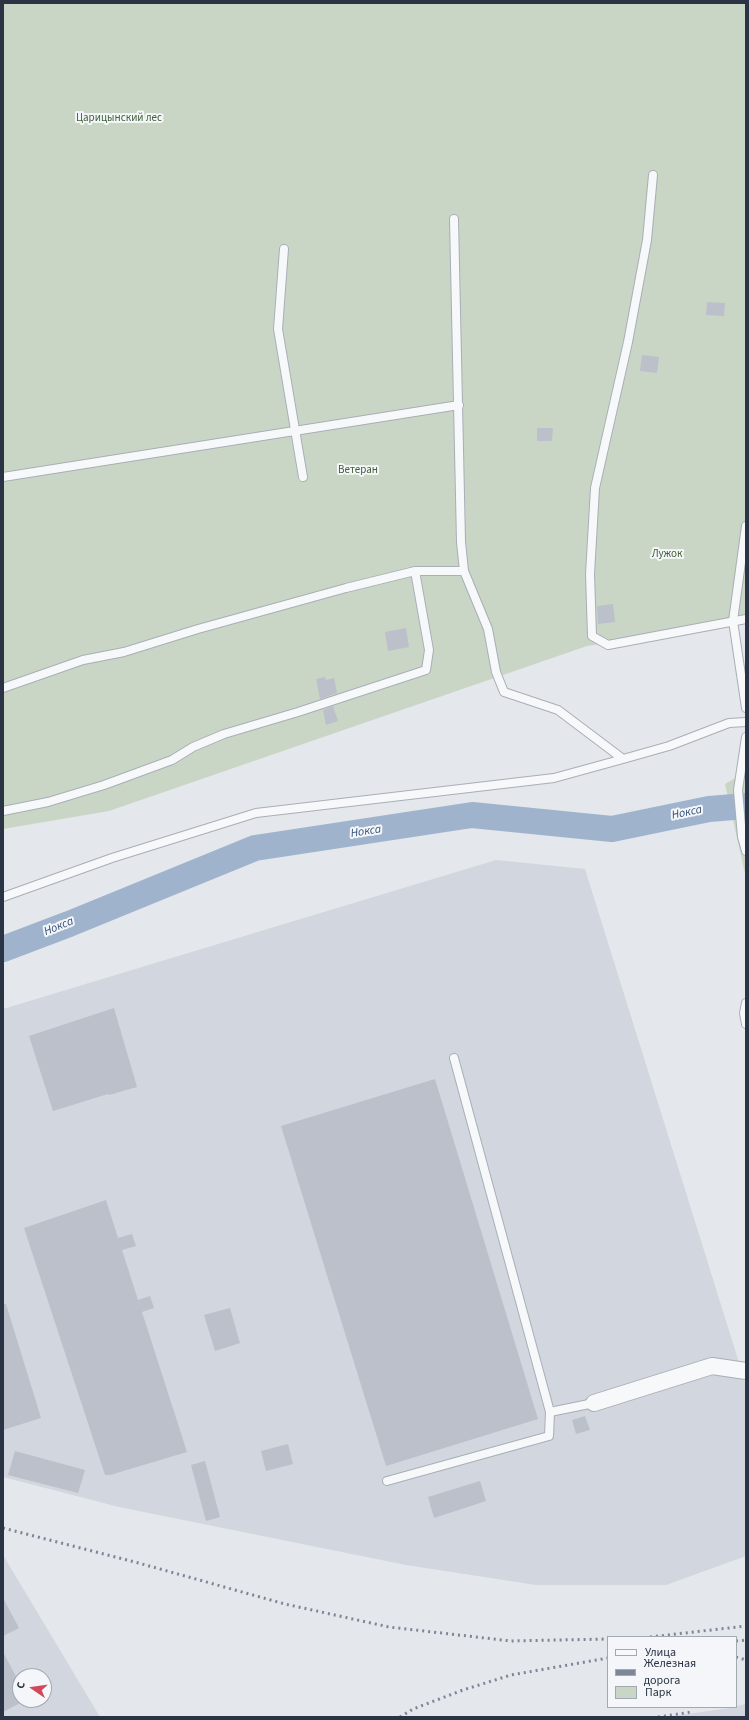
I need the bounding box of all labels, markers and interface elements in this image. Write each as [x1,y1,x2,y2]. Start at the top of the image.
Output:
park label: Царицынский лес [76,112,162,126]
park label: Ветеран [338,464,378,478]
park label: Лужок [652,548,682,562]
water label: Нокса [670,803,704,823]
water label: Нокса [350,822,382,842]
water label: Нокса [42,915,76,939]
legend [607,1636,737,1708]
text: Улица [645,1644,676,1661]
text: Железная дорога [644,1655,696,1689]
north arrow [12,1668,52,1708]
text: С [13,1681,29,1690]
text: Парк [645,1684,671,1701]

